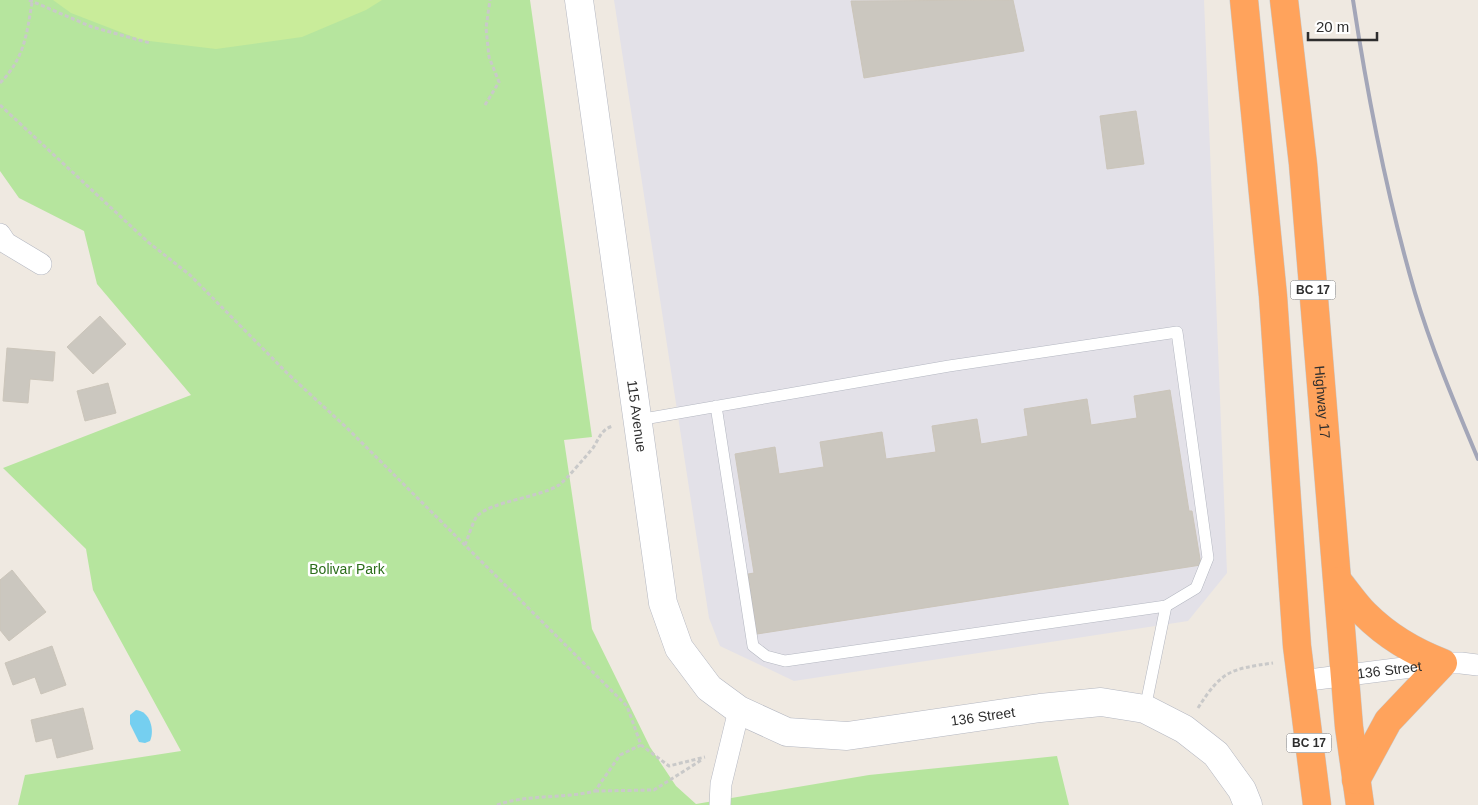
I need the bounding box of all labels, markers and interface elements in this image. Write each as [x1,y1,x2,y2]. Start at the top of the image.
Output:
scale bar [1308,10,1377,42]
text: 20 m [1316,18,1349,35]
road number: BC 17 [1290,280,1336,300]
street label: Highway 17 [1311,365,1333,439]
street label: 115 Avenue [624,379,650,453]
park label: Bolivar Park [309,561,386,577]
street label: 136 Street [1356,658,1422,682]
street label: 136 Street [950,704,1016,729]
road number: BC 17 [1286,734,1332,752]

